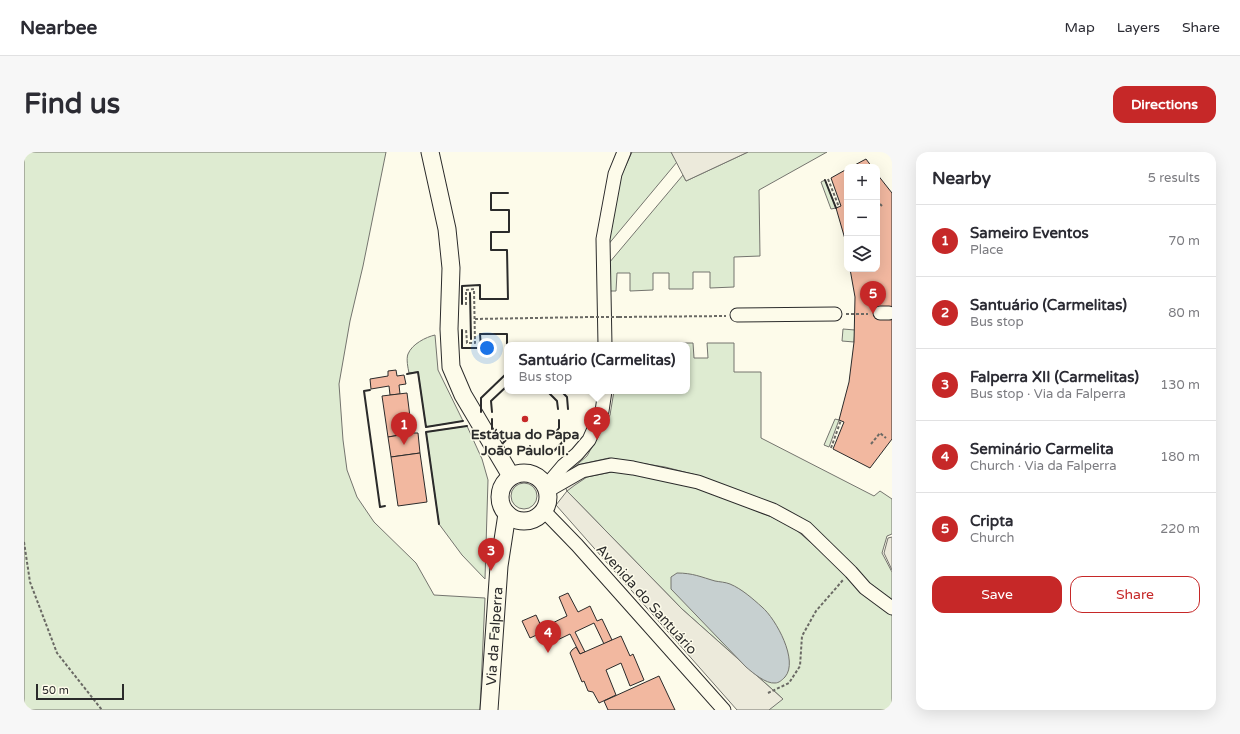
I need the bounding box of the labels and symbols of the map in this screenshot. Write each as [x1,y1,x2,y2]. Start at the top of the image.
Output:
pin: 5 [860,281,886,314]
your location [477,338,497,358]
pin: 2 [584,407,610,440]
pin: 1 [391,412,417,445]
marker: Estátua do Papa João Paulo II. [520,414,530,424]
place label: Estátua do Papa João Paulo II. [471,426,579,459]
pin: 3 [478,538,504,571]
street label: Avenida do Santuário [593,541,701,658]
street label: Via da Falperra [483,586,507,686]
pin: 4 [535,620,561,653]
scale bar [36,682,124,701]

